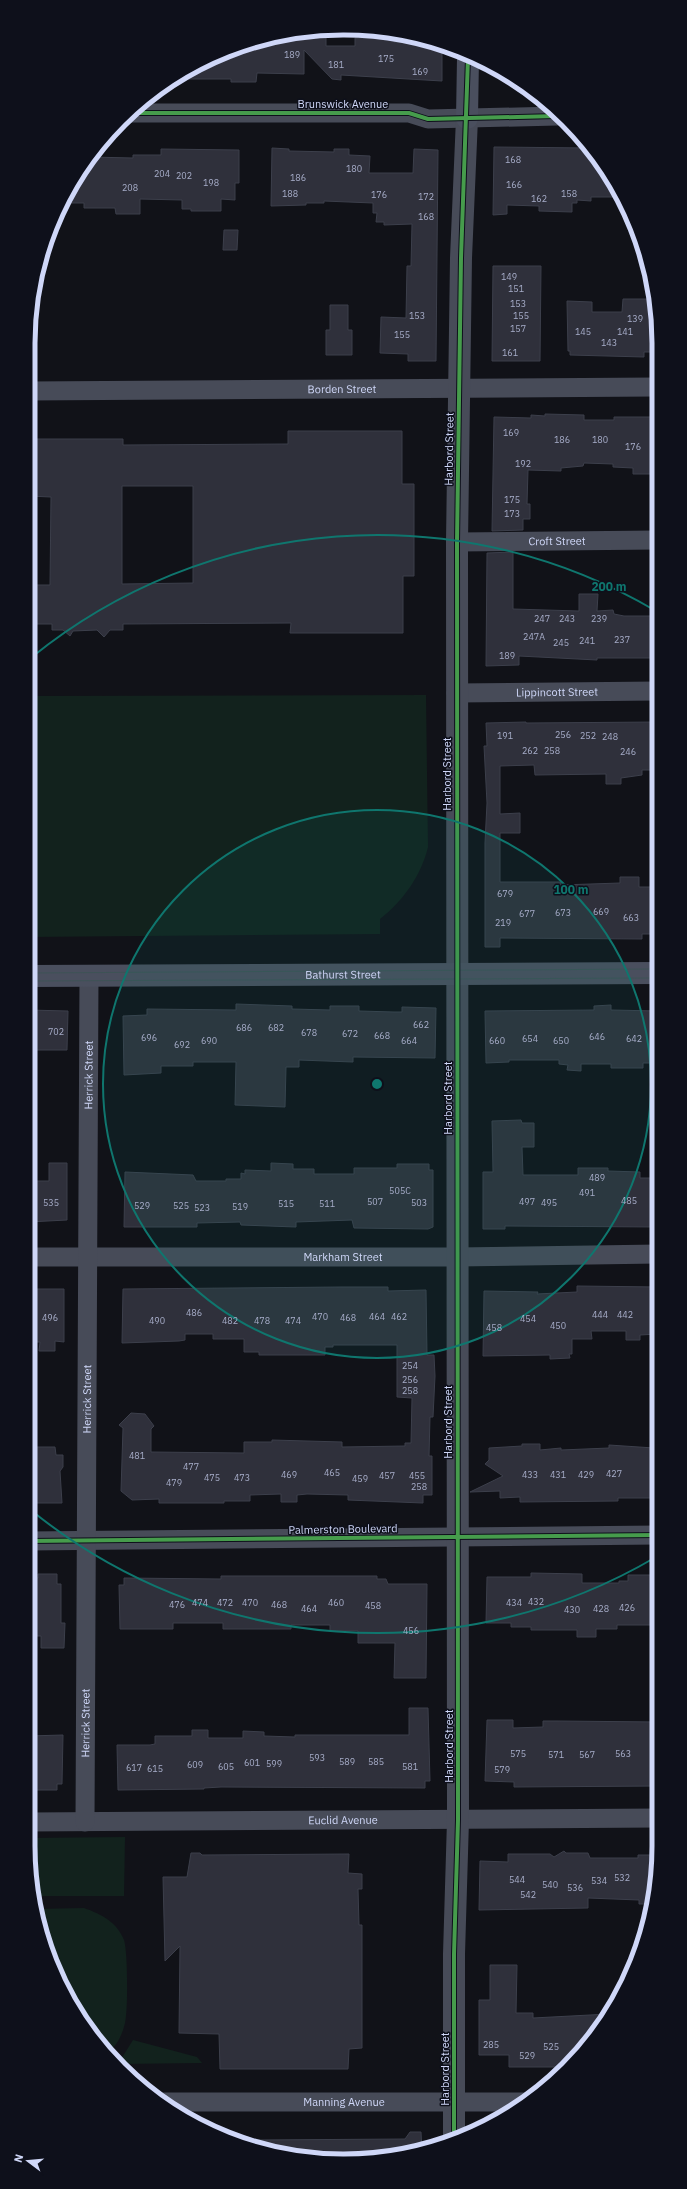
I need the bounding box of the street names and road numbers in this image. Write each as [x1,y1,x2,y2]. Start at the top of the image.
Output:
street label: Brunswick Avenue [298,97,388,111]
street label: Borden Street [308,382,377,396]
street label: Harbord Street [441,412,457,486]
street label: Croft Street [528,534,586,548]
street label: Lippincott Street [516,685,598,699]
street label: Harbord Street [440,737,454,811]
street label: Bathurst Street [305,967,381,982]
street label: Herrick Street [81,1040,96,1109]
street label: Harbord Street [441,1061,455,1135]
street label: Markham Street [303,1250,383,1264]
street label: Herrick Street [80,1364,94,1433]
street label: Harbord Street [441,1385,455,1459]
street label: Palmerston Boulevard [288,1521,398,1537]
street label: Herrick Street [78,1688,93,1757]
street label: Harbord Street [442,1709,456,1783]
street label: Euclid Avenue [308,1813,378,1827]
street label: Harbord Street [438,2032,452,2106]
street label: Manning Avenue [303,2095,385,2109]

